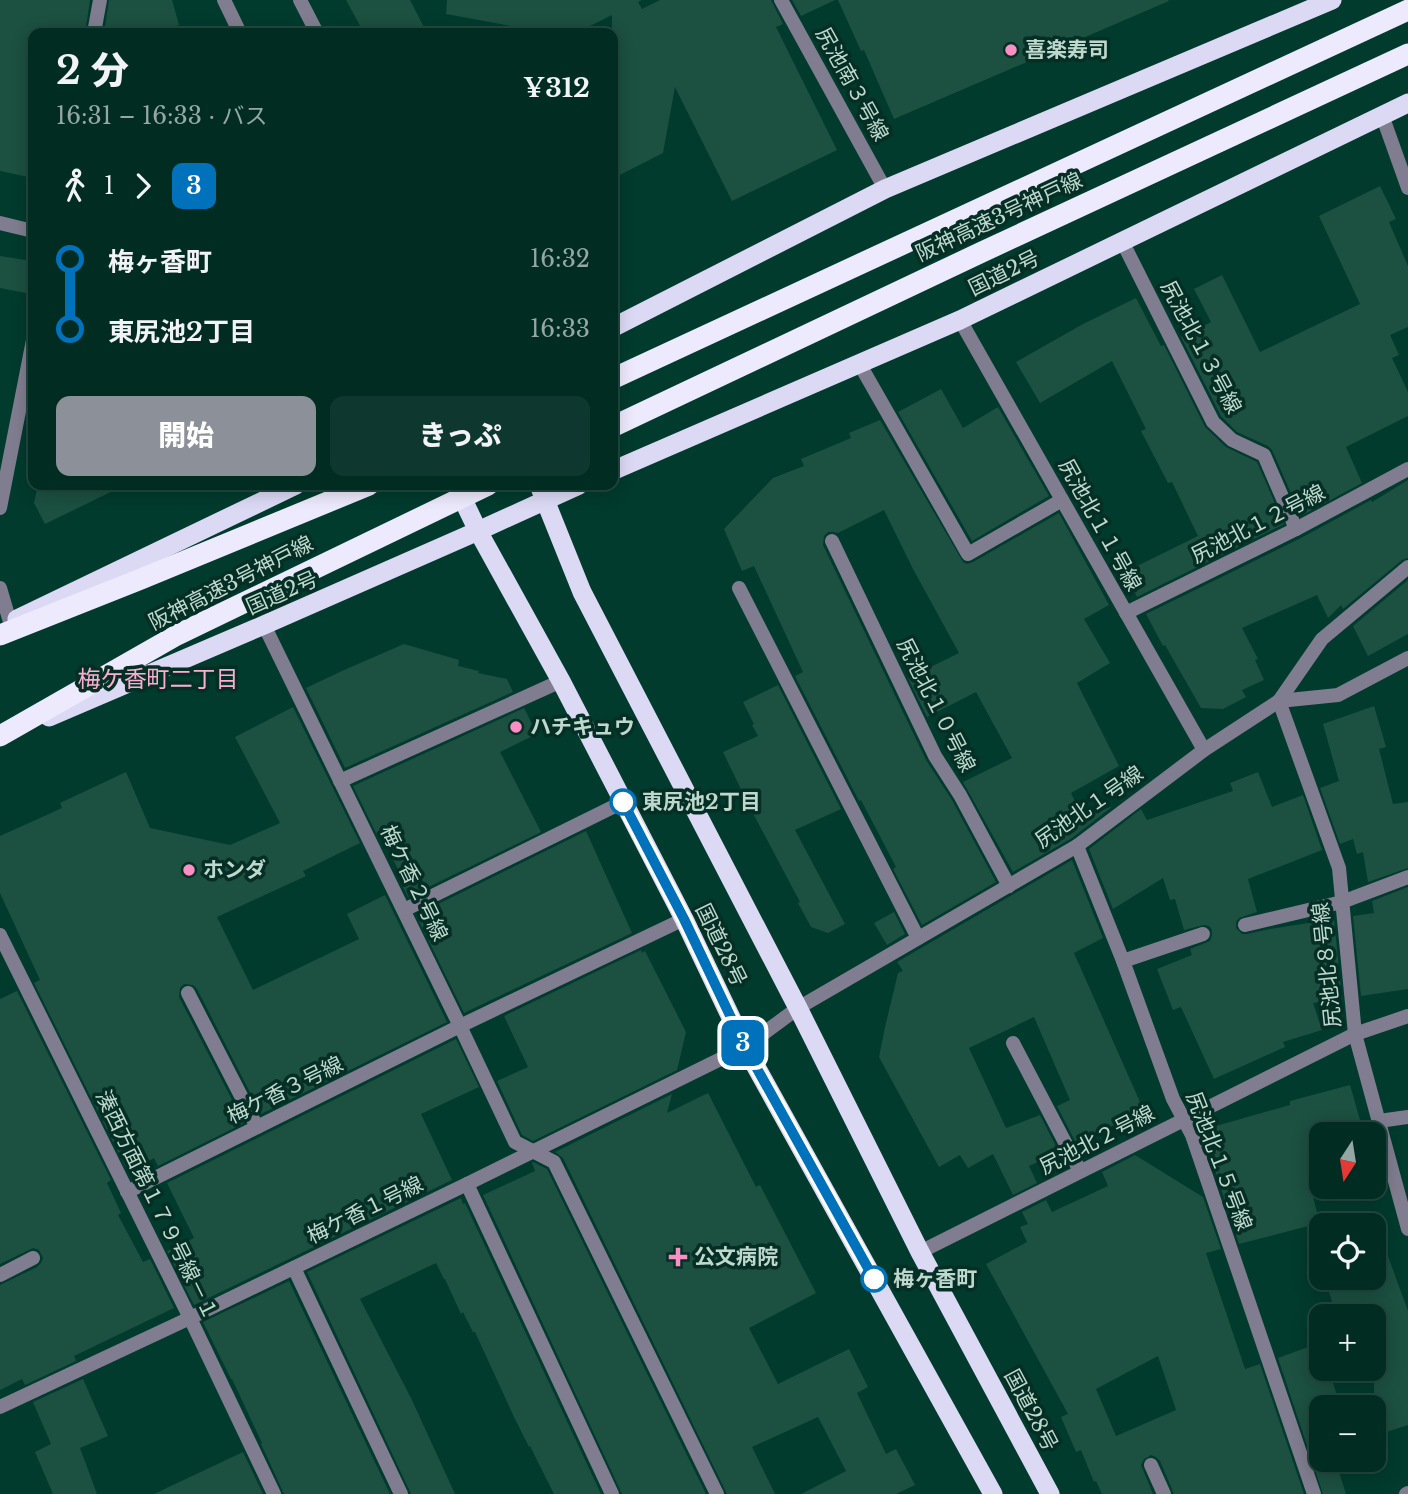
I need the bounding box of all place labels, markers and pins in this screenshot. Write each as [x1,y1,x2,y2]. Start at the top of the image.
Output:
place label: 喜楽寿司 [1025,37,1109,63]
marker: 喜楽寿司 [1003,42,1019,58]
place label: ハチキュウ [530,714,635,740]
marker: ハチキュウ [508,719,524,735]
marker: 東尻池2丁目 [610,789,636,815]
place label: 東尻池2丁目 [642,789,761,815]
place label: ホンダ [203,857,266,883]
marker: ホンダ [181,862,197,878]
place label: 公文病院 [694,1244,778,1270]
marker: 公文病院 [668,1247,688,1267]
marker: 梅ヶ香町 [861,1266,887,1292]
place label: 梅ヶ香町 [893,1266,977,1292]

